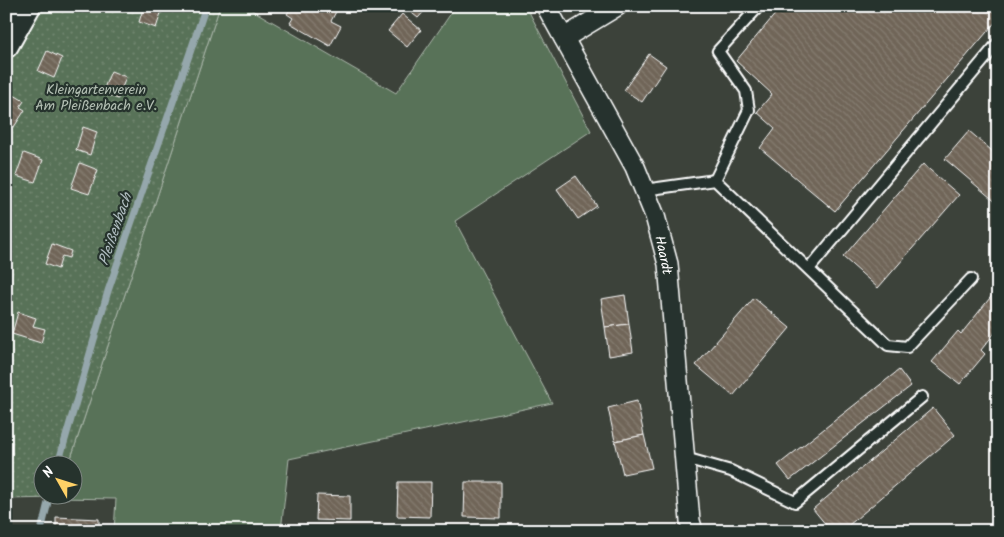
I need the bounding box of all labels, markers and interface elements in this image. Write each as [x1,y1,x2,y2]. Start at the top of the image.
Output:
park label: Kleingartenverein Am Pleißenbach e.V. [35,79,157,117]
water label: Pleißenbach [92,188,140,269]
street label: Haardt [648,234,678,277]
north arrow [32,454,82,504]
text: N [37,462,60,483]

